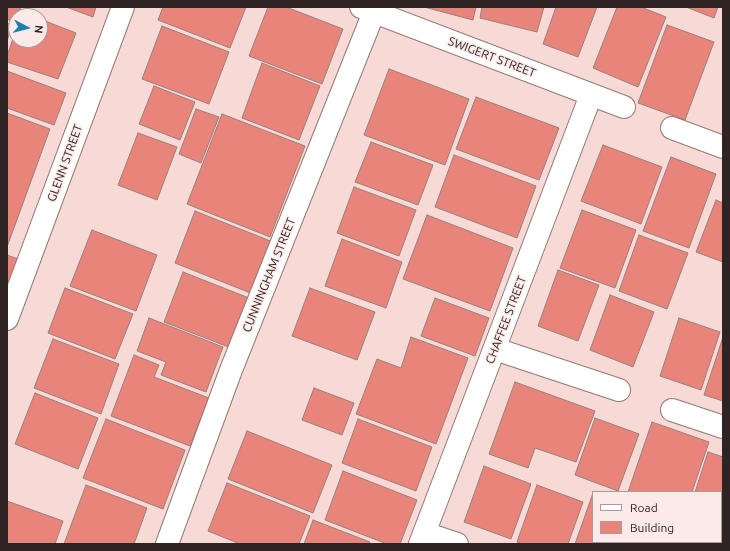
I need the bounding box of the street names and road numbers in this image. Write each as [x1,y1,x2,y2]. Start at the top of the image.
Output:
street label: SWIGERT STREET [446,34,538,80]
street label: GLENN STREET [44,122,86,204]
street label: CUNNINGHAM STREET [239,216,299,334]
street label: CHAFFEE STREET [483,274,529,366]

